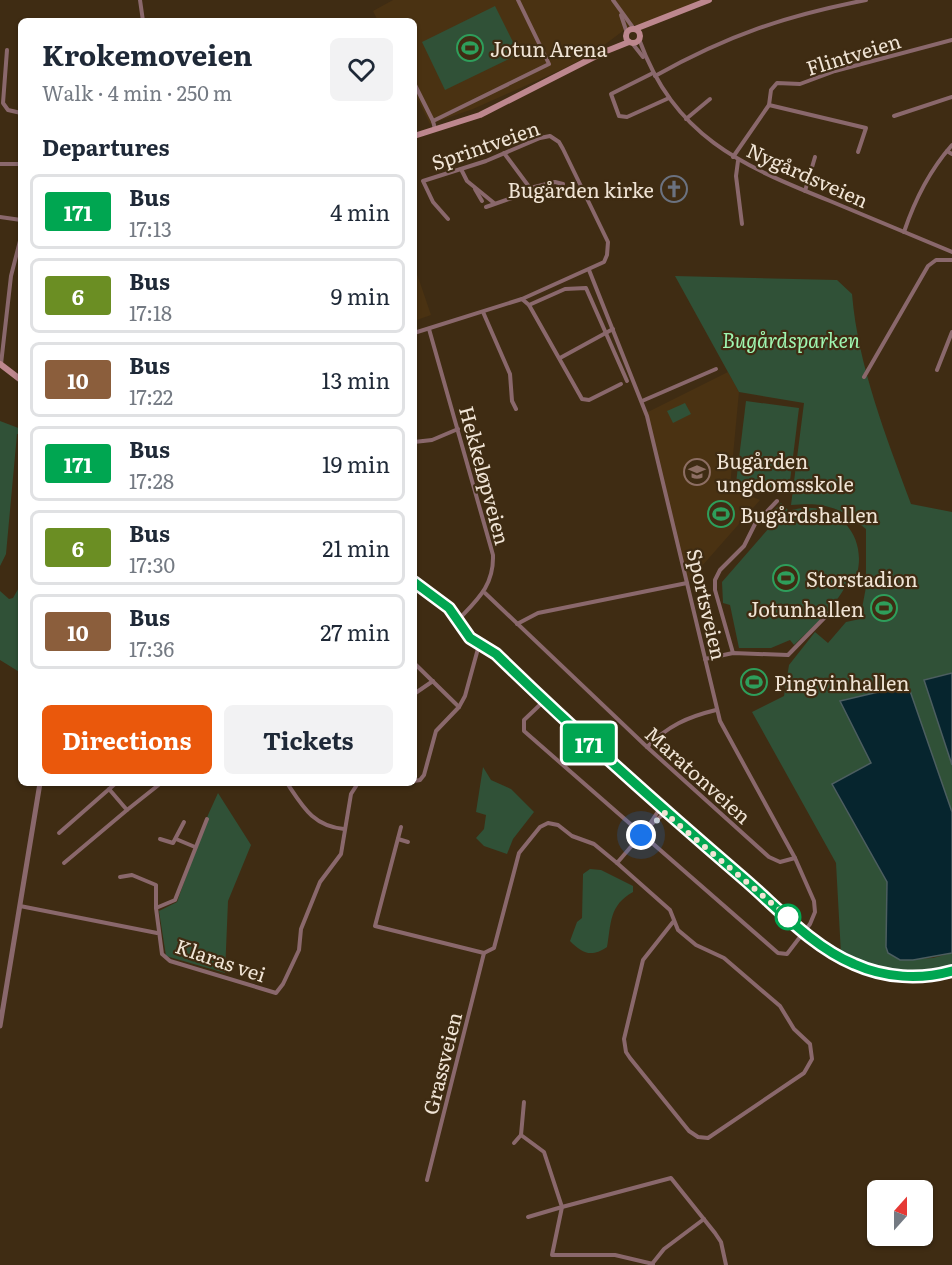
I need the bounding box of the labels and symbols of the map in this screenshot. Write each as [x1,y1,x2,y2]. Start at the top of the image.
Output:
street label: Flintveien [802,24,904,82]
sports icon: Jotun Arena [455,33,485,63]
place label: Jotun Arena [490,33,608,63]
street label: Sprintveien [427,111,543,177]
street label: Nygårdsveien [742,134,874,214]
place label: Bugården kirke [508,174,654,204]
church icon: Bugården kirke [659,174,689,204]
park label: Bugårdsparken [722,324,860,354]
street label: Hekkeløpveien [453,402,519,548]
place label: Bugården ungdomsskole [716,445,854,498]
school or university icon: Bugården ungdomsskole [682,457,712,487]
sports icon: Bugårdshallen [706,499,736,529]
place label: Bugårdshallen [740,499,879,529]
street label: Sportsveien [681,545,735,663]
sports icon: Storstadion [771,563,801,593]
place label: Storstadion [806,563,918,593]
place label: Jotunhallen [748,593,864,623]
sports icon: Jotunhallen [869,593,899,623]
sports icon: Pingvinhallen [739,667,769,697]
place label: Pingvinhallen [774,667,909,697]
street label: Maratonveien [639,718,759,830]
line badge: 171 [554,724,624,762]
your location [626,820,656,850]
unlabelled marker [775,904,801,930]
street label: Klaras vei [172,930,271,989]
street label: Grassveien [414,1009,468,1117]
north arrow [867,1180,933,1246]

